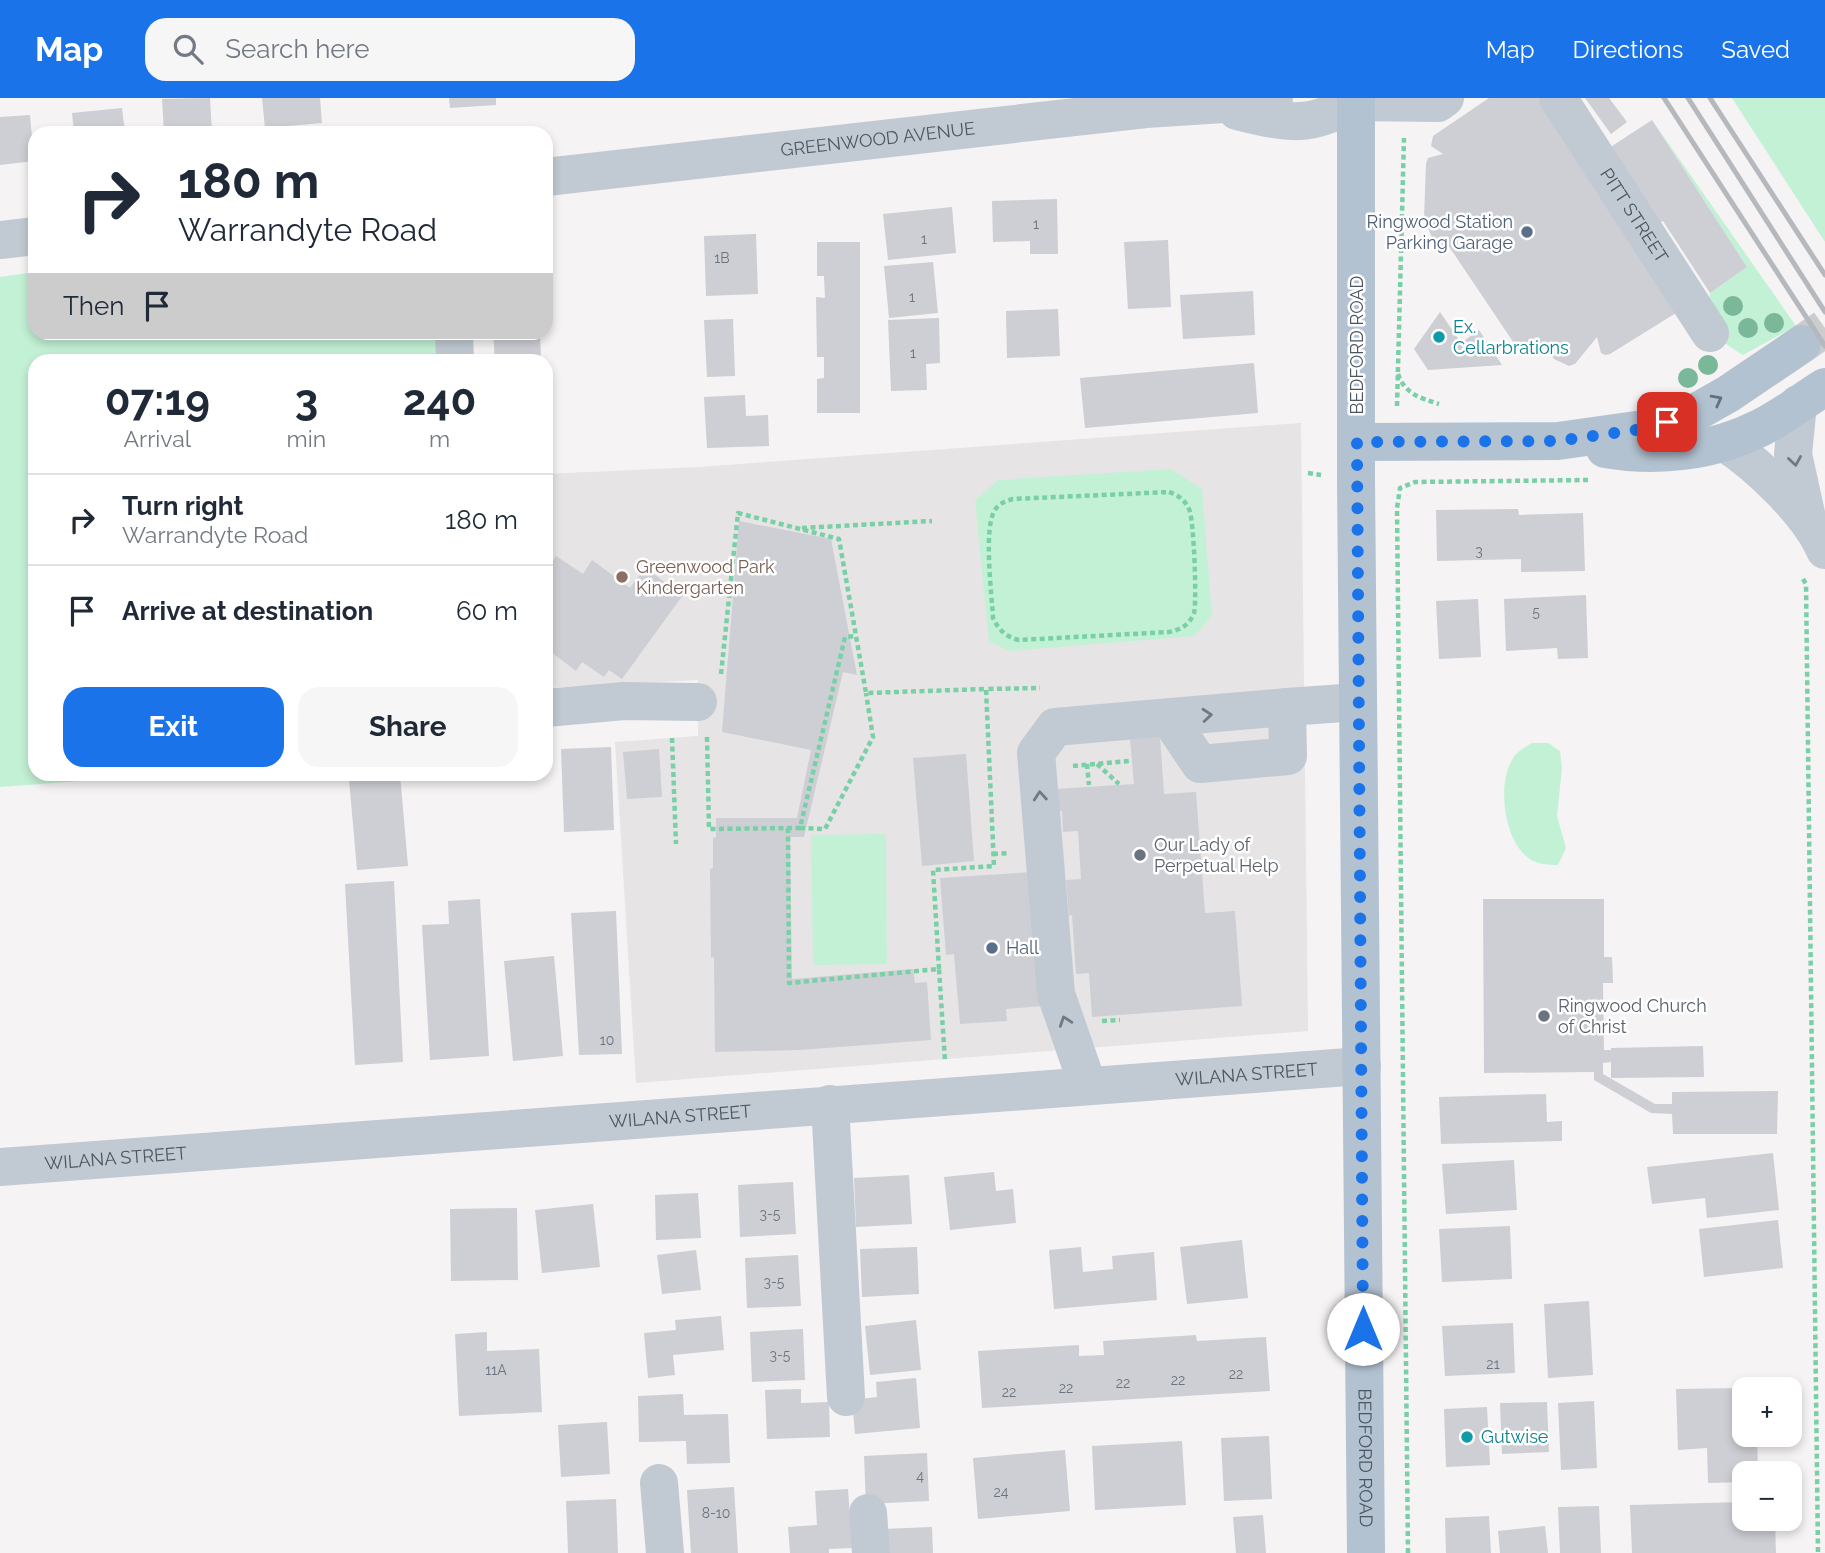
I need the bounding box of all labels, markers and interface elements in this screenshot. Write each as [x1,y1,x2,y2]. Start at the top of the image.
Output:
search box [145,18,635,81]
text: Map [35,30,103,69]
icon: search [169,30,207,68]
text: Search here [225,34,370,64]
text: Map [1486,35,1535,64]
text: Directions [1573,35,1683,64]
text: Saved [1721,35,1790,64]
street label: GREENWOOD AVENUE [779,117,976,160]
text: 180 m [178,152,319,209]
icon: right [63,154,154,245]
street label: PITT STREET [1596,164,1673,266]
text: Warrandyte Road [178,211,437,248]
place label: Ringwood Station Parking Garage [1367,211,1513,253]
house number: 1 [1033,216,1039,232]
marker: Ringwood Station Parking Garage [1519,224,1535,240]
house number: 1 [921,231,927,247]
house number: 1B [714,250,730,266]
street label: BEDFORD ROAD [1346,276,1367,414]
icon: arrive [138,287,176,325]
house number: 1 [909,289,915,305]
text: Then [63,291,124,321]
place label: Ex. Cellarbrations [1453,316,1569,358]
marker: Ex. Cellarbrations [1431,329,1447,345]
house number: 1 [910,345,916,361]
text: 07:19 [105,376,210,425]
text: 3 [295,376,318,425]
text: 240 [403,376,476,425]
pin [1637,392,1697,452]
one-way arrow [1710,395,1723,408]
icon: arrive [1648,403,1686,441]
text: Arrival [124,425,191,452]
text: min [287,425,326,452]
text: m [429,425,450,452]
one-way arrow [1787,455,1802,467]
text: Turn right [122,491,243,521]
icon: right [63,501,101,539]
text: 180 m [445,505,518,535]
text: Warrandyte Road [122,521,308,548]
house number: 3 [1475,543,1483,559]
place label: Greenwood Park Kindergarten [636,556,775,598]
marker: Greenwood Park Kindergarten [614,569,630,585]
icon: arrive [63,592,101,630]
text: Arrive at destination [122,596,373,626]
text: 60 m [456,596,518,626]
house number: 5 [1532,604,1540,620]
button: Exit [63,687,284,767]
button: Share [298,687,518,767]
one-way arrow [1201,707,1212,722]
one-way arrow [1033,790,1048,801]
place label: Our Lady of Perpetual Help [1154,834,1279,876]
marker: Our Lady of Perpetual Help [1132,847,1148,863]
place label: Hall [1006,937,1039,958]
marker: Hall [984,940,1000,956]
place label: Ringwood Church of Christ [1558,995,1707,1037]
marker: Ringwood Church of Christ [1536,1008,1552,1024]
one-way arrow [1059,1016,1073,1028]
house number: 10 [600,1032,614,1048]
street label: WILANA STREET [1175,1058,1318,1090]
street label: WILANA STREET [608,1100,752,1132]
street label: WILANA STREET [44,1142,188,1174]
house number: 3-5 [759,1206,781,1222]
house number: 3-5 [763,1274,785,1290]
position arrow [1326,1292,1400,1366]
house number: 3-5 [769,1347,791,1363]
house number: 21 [1486,1356,1500,1372]
house number: 11A [485,1362,507,1378]
house number: 22 [1229,1366,1243,1382]
house number: 22 [1171,1372,1185,1388]
house number: 22 [1116,1375,1130,1391]
map controls [1732,1377,1802,1531]
button: + [1732,1377,1802,1447]
house number: 22 [1059,1380,1073,1396]
house number: 22 [1002,1384,1016,1400]
street label: BEDFORD ROAD [1354,1388,1377,1528]
place label: Gutwise [1481,1426,1549,1447]
marker: Gutwise [1459,1429,1475,1445]
button: − [1732,1461,1802,1531]
house number: 4 [916,1468,924,1484]
house number: 24 [994,1484,1009,1500]
house number: 8-10 [702,1505,730,1521]

